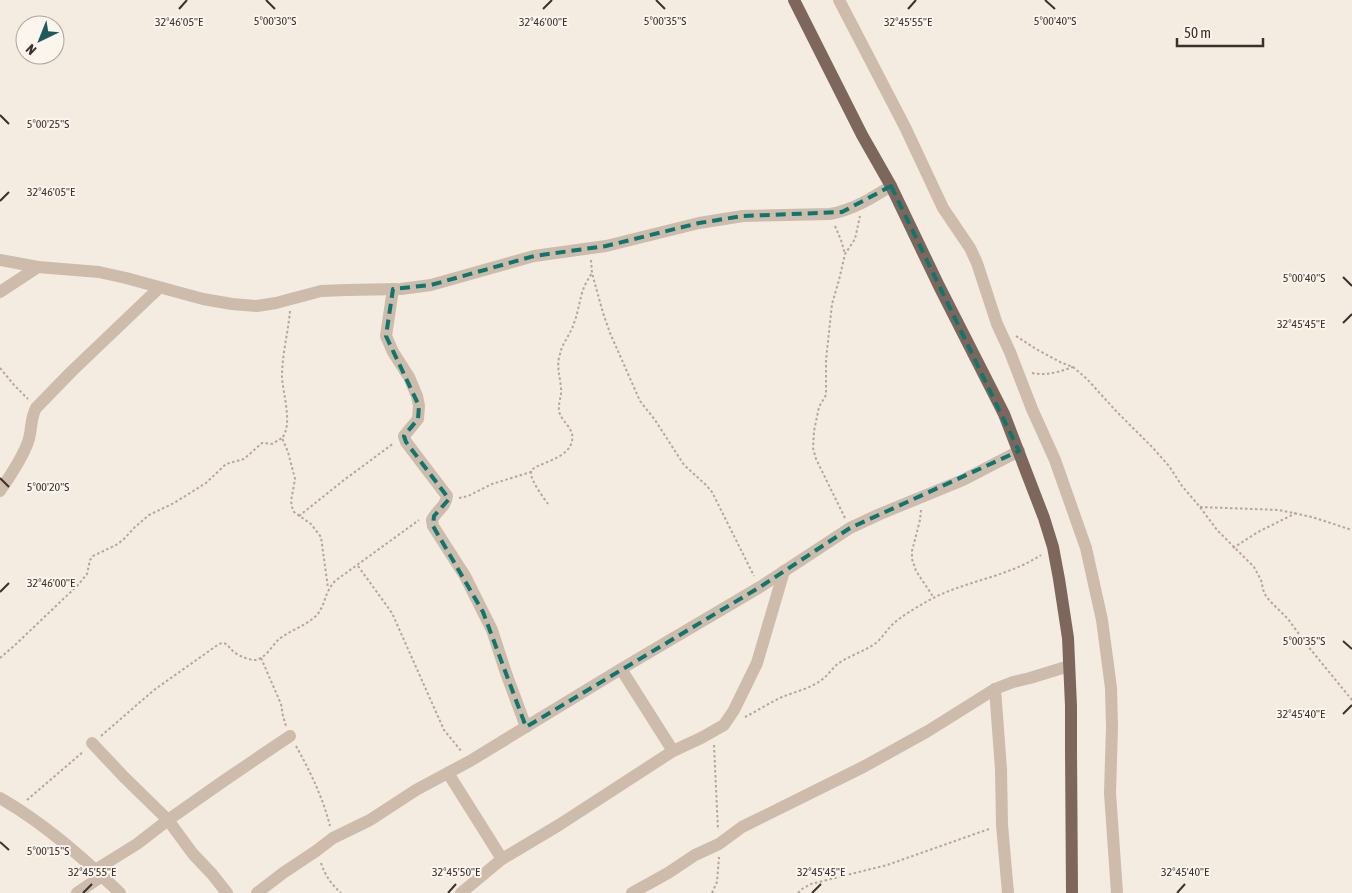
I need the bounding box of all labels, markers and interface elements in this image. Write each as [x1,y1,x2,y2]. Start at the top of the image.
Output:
text: 5°00'30"S [254,14,296,28]
text: 5°00'35"S [644,14,686,28]
text: 5°00'40"S [1034,14,1076,28]
north arrow [15,15,65,65]
text: 32°46'05"E [155,15,203,29]
text: 32°46'00"E [519,15,567,29]
text: 32°45'55"E [884,15,932,29]
scale bar [1177,15,1263,47]
text: 50 m [1184,24,1211,41]
text: N [23,41,40,58]
text: 5°00'25"S [27,117,69,131]
text: 32°46'05"E [27,185,75,199]
text: 5°00'40"S [1283,271,1325,285]
text: 32°45'45"E [1277,317,1325,331]
text: 5°00'20"S [27,480,69,494]
text: 32°46'00"E [27,576,75,590]
text: 5°00'35"S [1283,634,1325,648]
text: 32°45'40"E [1277,707,1325,721]
text: 5°00'15"S [27,844,69,858]
text: 32°45'55"E [68,865,116,879]
text: 32°45'50"E [432,865,480,879]
text: 32°45'45"E [797,865,845,879]
text: 32°45'40"E [1161,865,1209,879]

